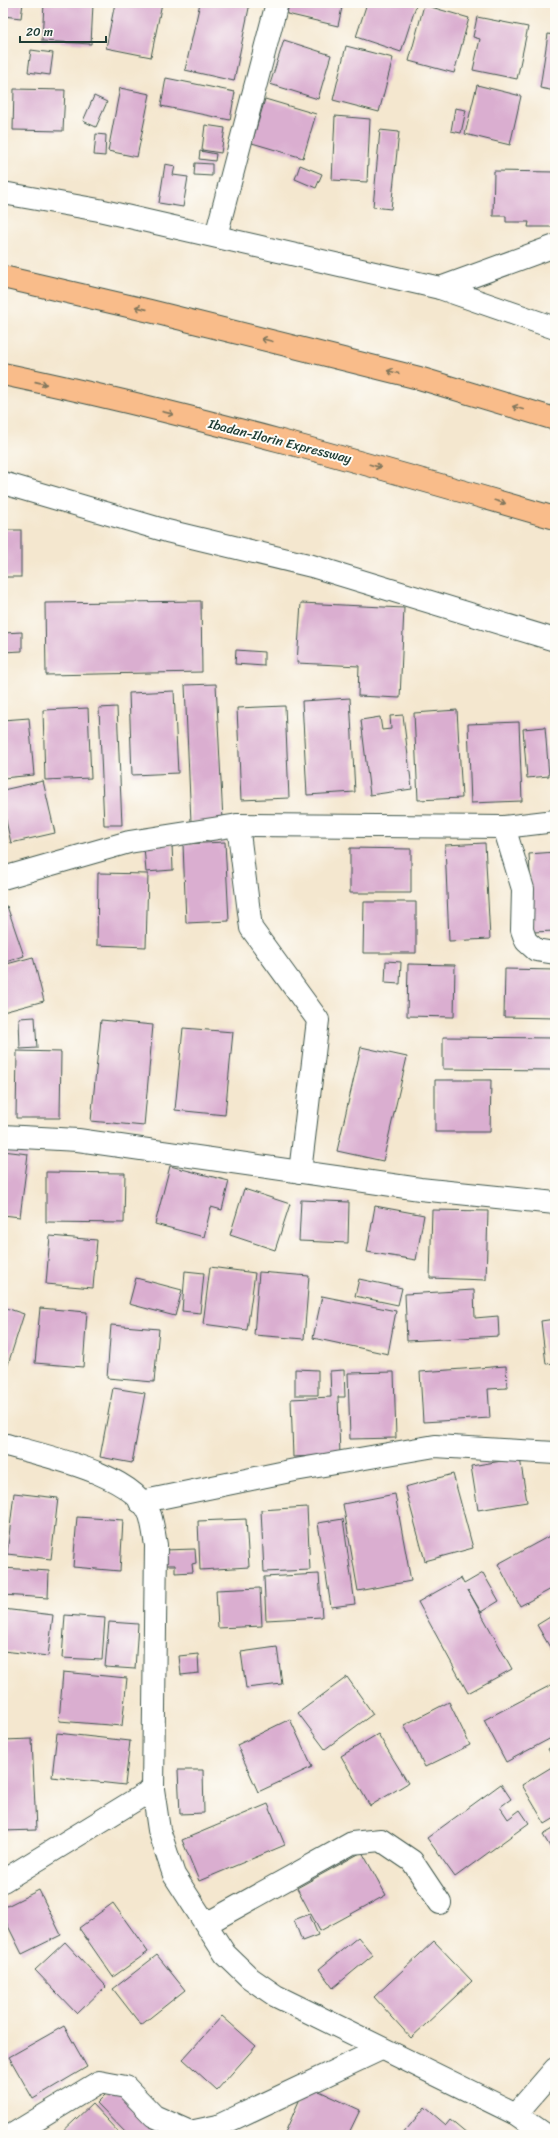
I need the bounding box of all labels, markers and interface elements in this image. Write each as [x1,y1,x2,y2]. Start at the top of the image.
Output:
scale bar [20,18,106,44]
text: 20 m [26,21,53,43]
one-way arrow [135,304,148,312]
one-way arrow [261,336,274,343]
one-way arrow [387,367,400,375]
one-way arrow [34,380,47,387]
one-way arrow [511,404,524,411]
one-way arrow [161,409,174,417]
street label: Ibadan-Ilorin Expressway [205,412,354,470]
one-way arrow [368,463,381,470]
one-way arrow [493,499,506,506]

